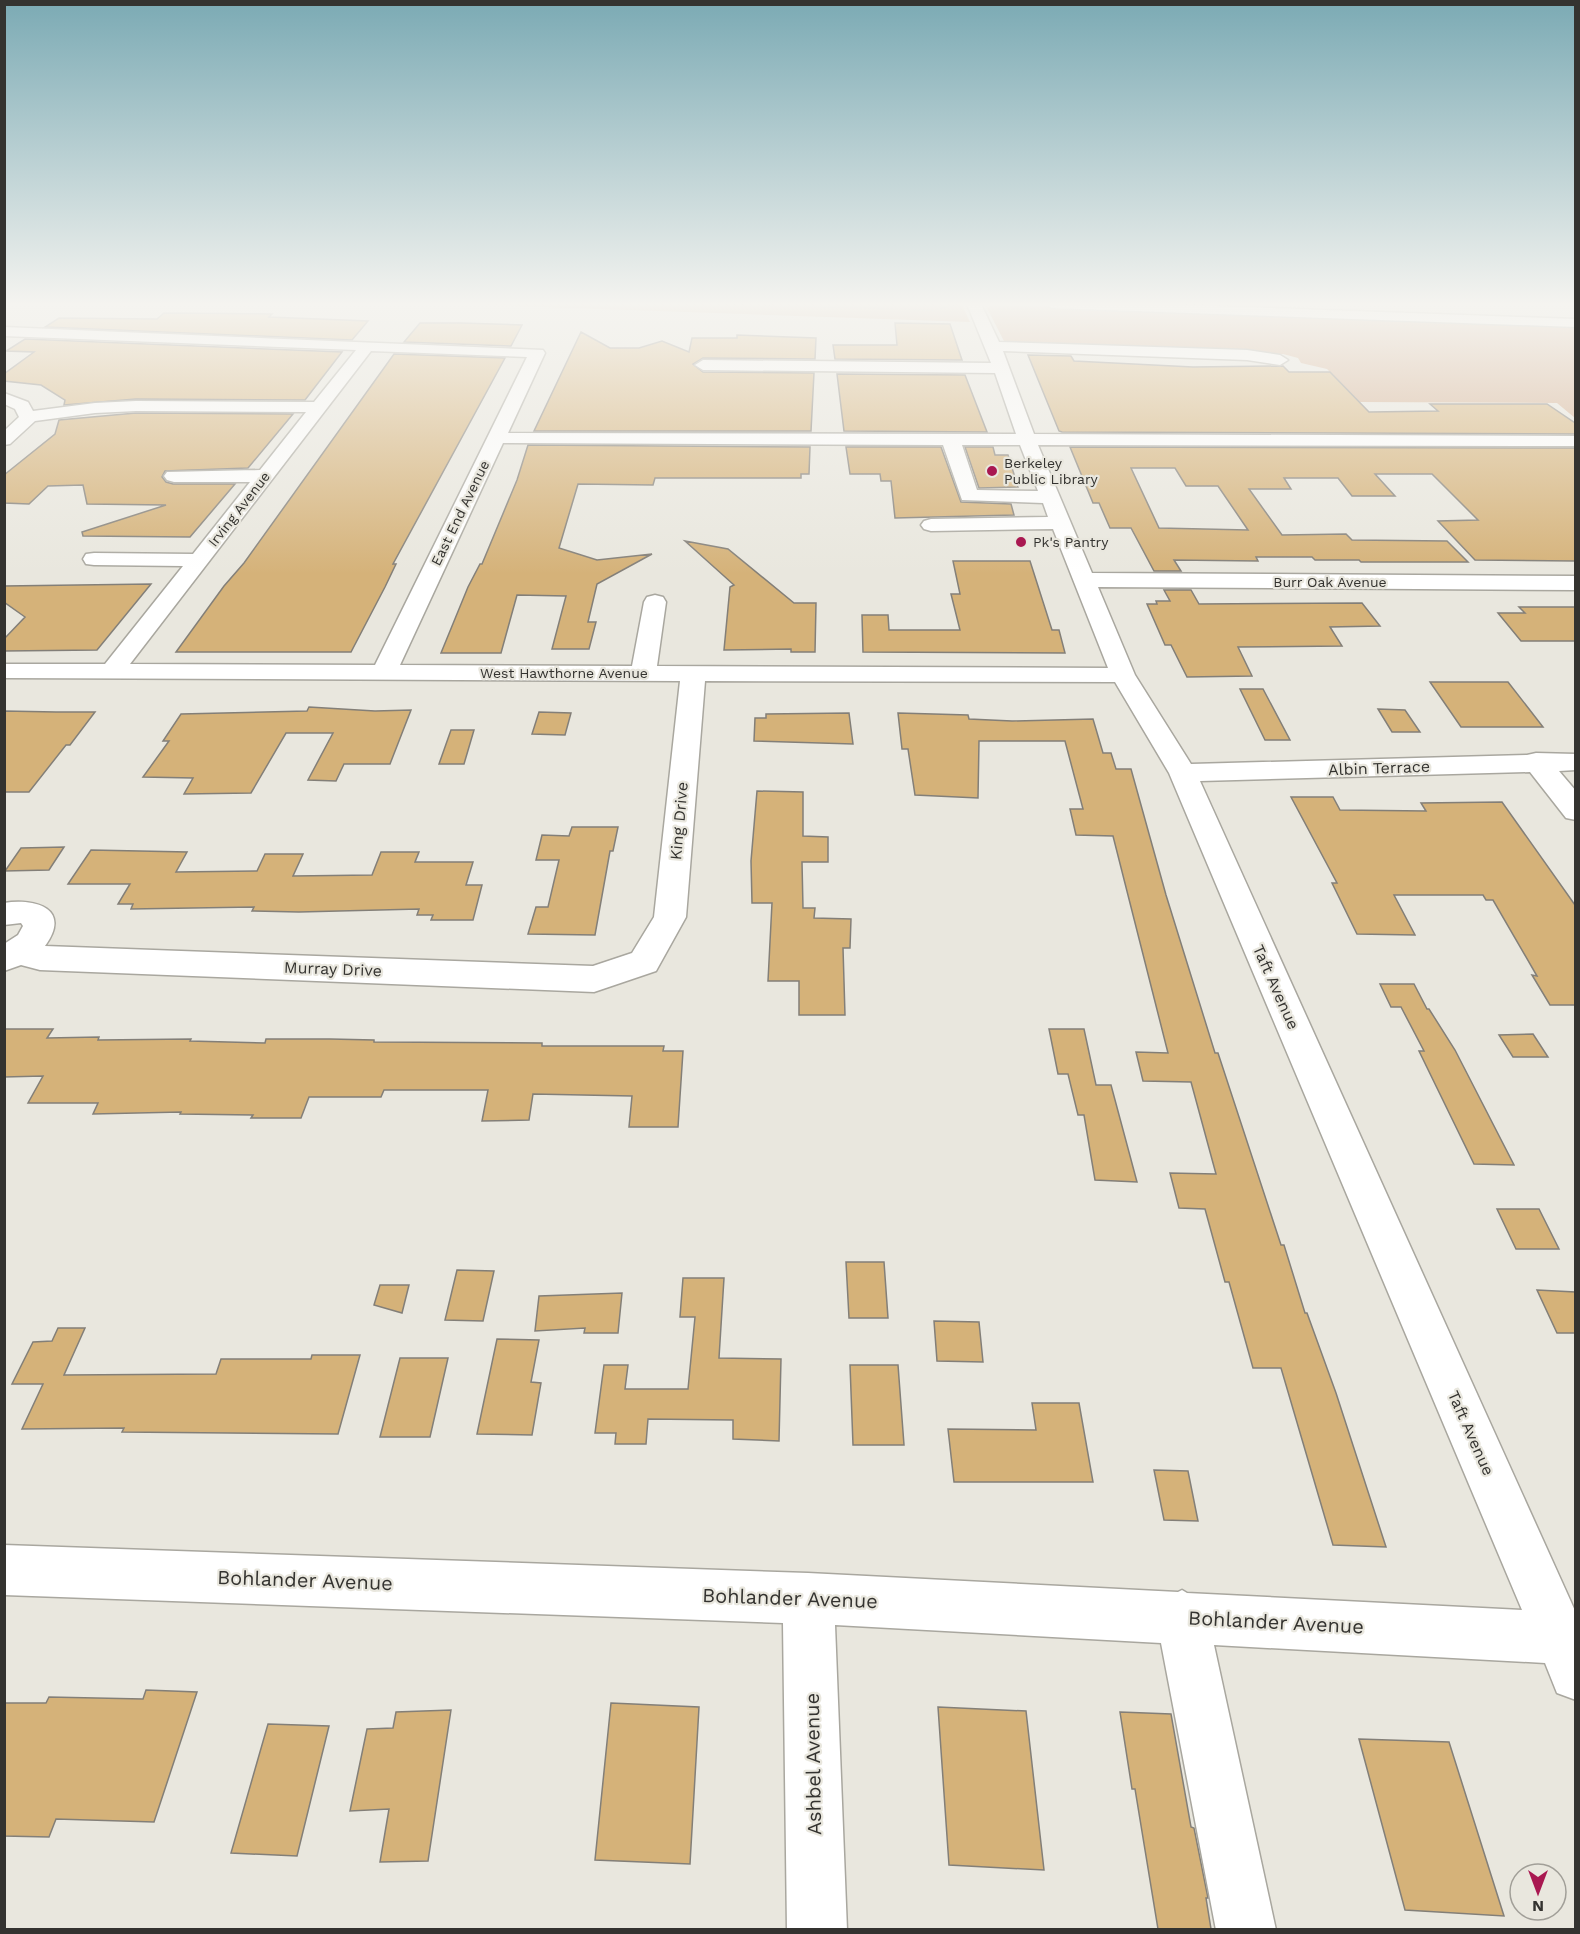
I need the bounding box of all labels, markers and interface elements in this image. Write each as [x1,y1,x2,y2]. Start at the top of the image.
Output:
place label: Berkeley Public Library [1004,455,1099,487]
street label: East End Avenue [428,458,492,568]
marker: Berkeley Public Library [985,464,999,478]
street label: Irving Avenue [205,468,273,550]
place label: Pk's Pantry [1033,534,1109,550]
marker: Pk's Pantry [1014,535,1028,549]
street label: Burr Oak Avenue [1273,574,1387,590]
street label: West Hawthorne Avenue [480,665,648,681]
street label: Albin Terrace [1328,757,1430,779]
street label: King Drive [666,781,692,861]
street label: Taft Avenue [1249,942,1303,1032]
street label: Murray Drive [284,958,382,980]
street label: Taft Avenue [1444,1388,1498,1478]
street label: Bohlander Avenue [217,1565,393,1595]
street label: Bohlander Avenue [702,1583,878,1613]
street label: Bohlander Avenue [1188,1605,1364,1639]
street label: Ashbel Avenue [800,1693,826,1835]
north arrow [1508,1862,1568,1922]
text: N [1532,1897,1544,1916]

